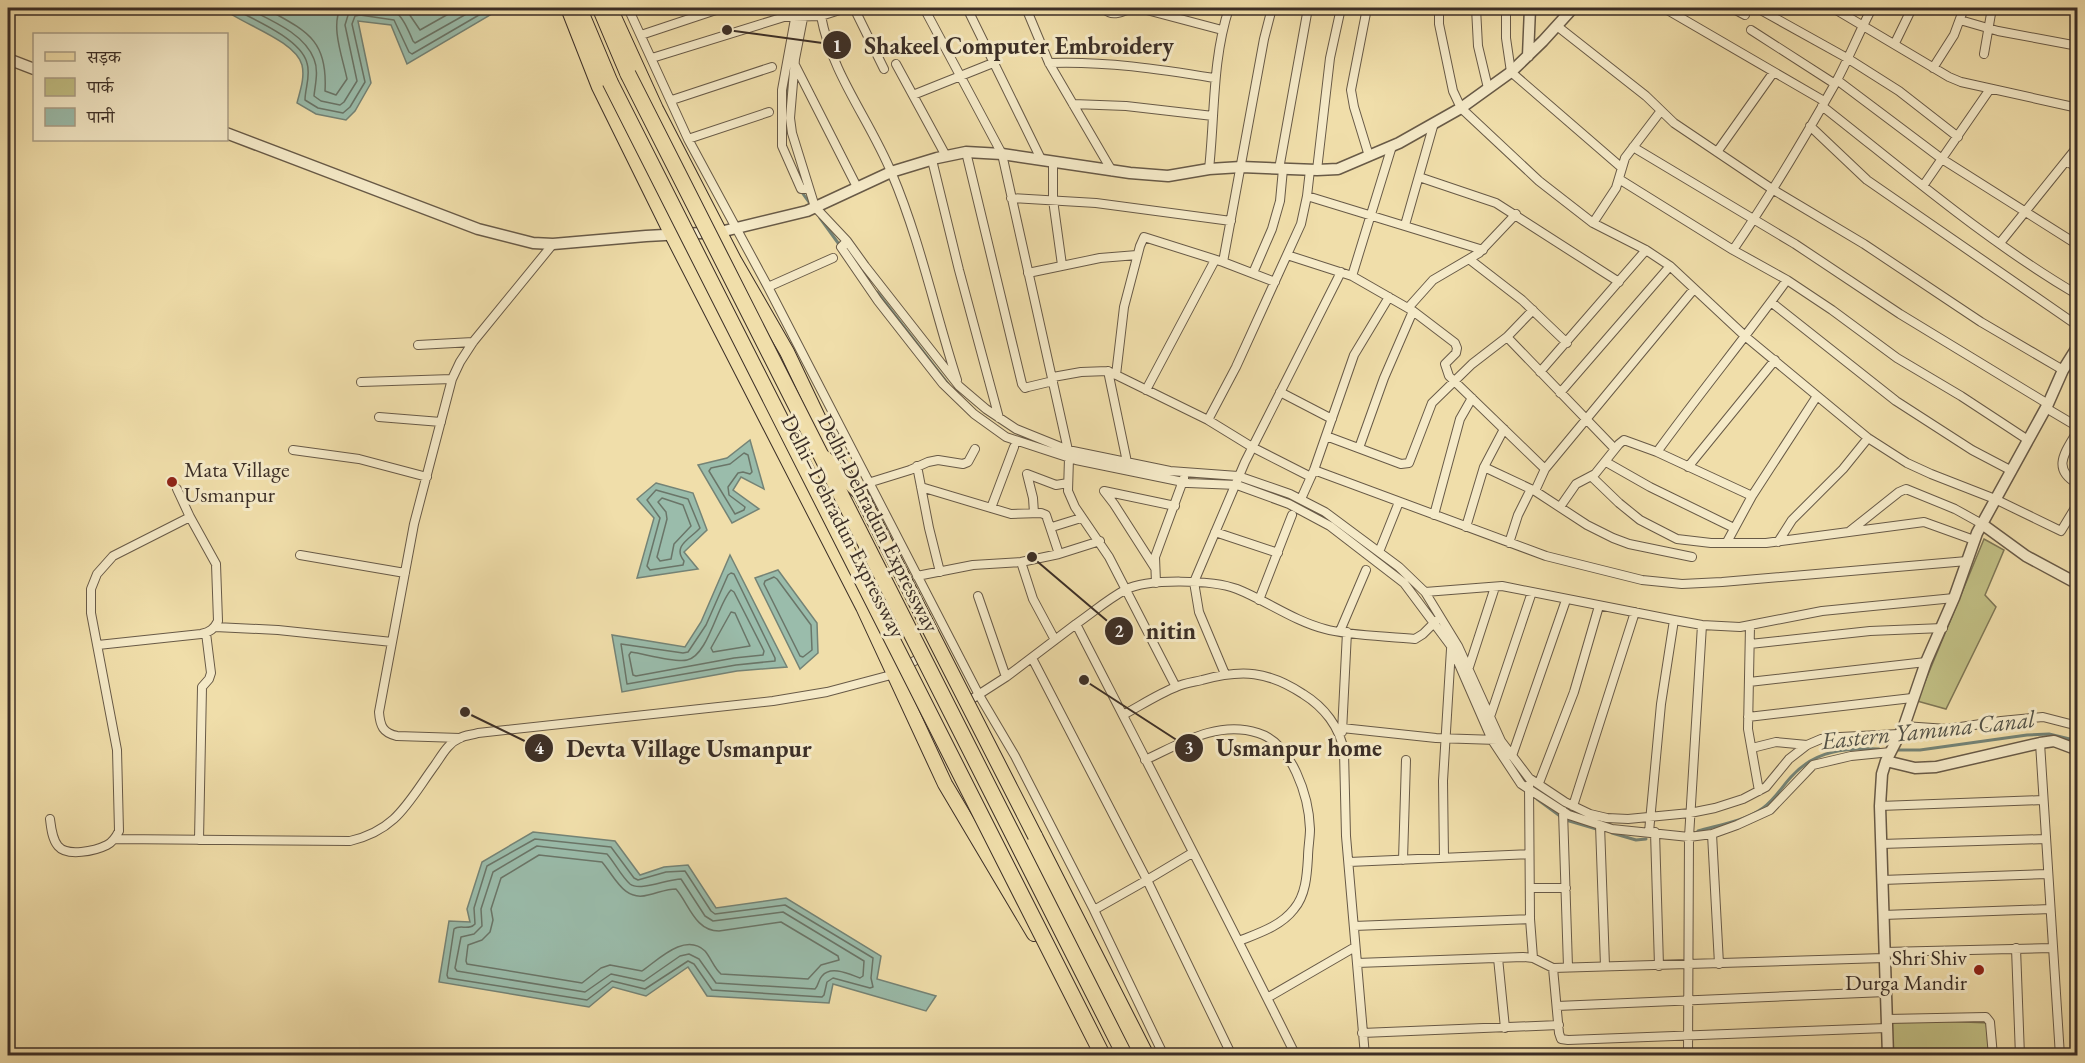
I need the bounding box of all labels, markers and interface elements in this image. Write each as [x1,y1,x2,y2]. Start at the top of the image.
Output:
callout: Shakeel Computer Embroidery [822,24,1186,66]
text: Shakeel Computer Embroidery [864,30,1174,62]
legend [33,33,228,141]
text: 1 [832,34,842,57]
text: सड़क [86,45,122,68]
text: पार्क [86,75,115,98]
text: पानी [86,105,116,128]
street label: Delhi-Dehradun Expressway [811,409,946,637]
street label: Delhi–Dehradun Expressway [775,410,913,643]
place label: Mata Village Usmanpur [184,455,290,509]
marker: Mata Village Usmanpur [165,475,179,489]
callout: nitin [1104,610,1208,652]
text: nitin [1146,615,1197,646]
text: 2 [1114,619,1124,642]
water label: Eastern Yamuna Canal [1819,703,2037,756]
callout: Devta Village Usmanpur [524,727,824,769]
callout: Usmanpur home [1174,727,1394,769]
text: Usmanpur home [1216,732,1382,763]
text: Devta Village Usmanpur [566,733,812,765]
text: 4 [534,736,544,759]
text: 3 [1184,736,1194,759]
place label: Shri Shiv Durga Mandir [1845,943,1968,997]
marker: Shri Shiv Durga Mandir [1972,963,1986,977]

